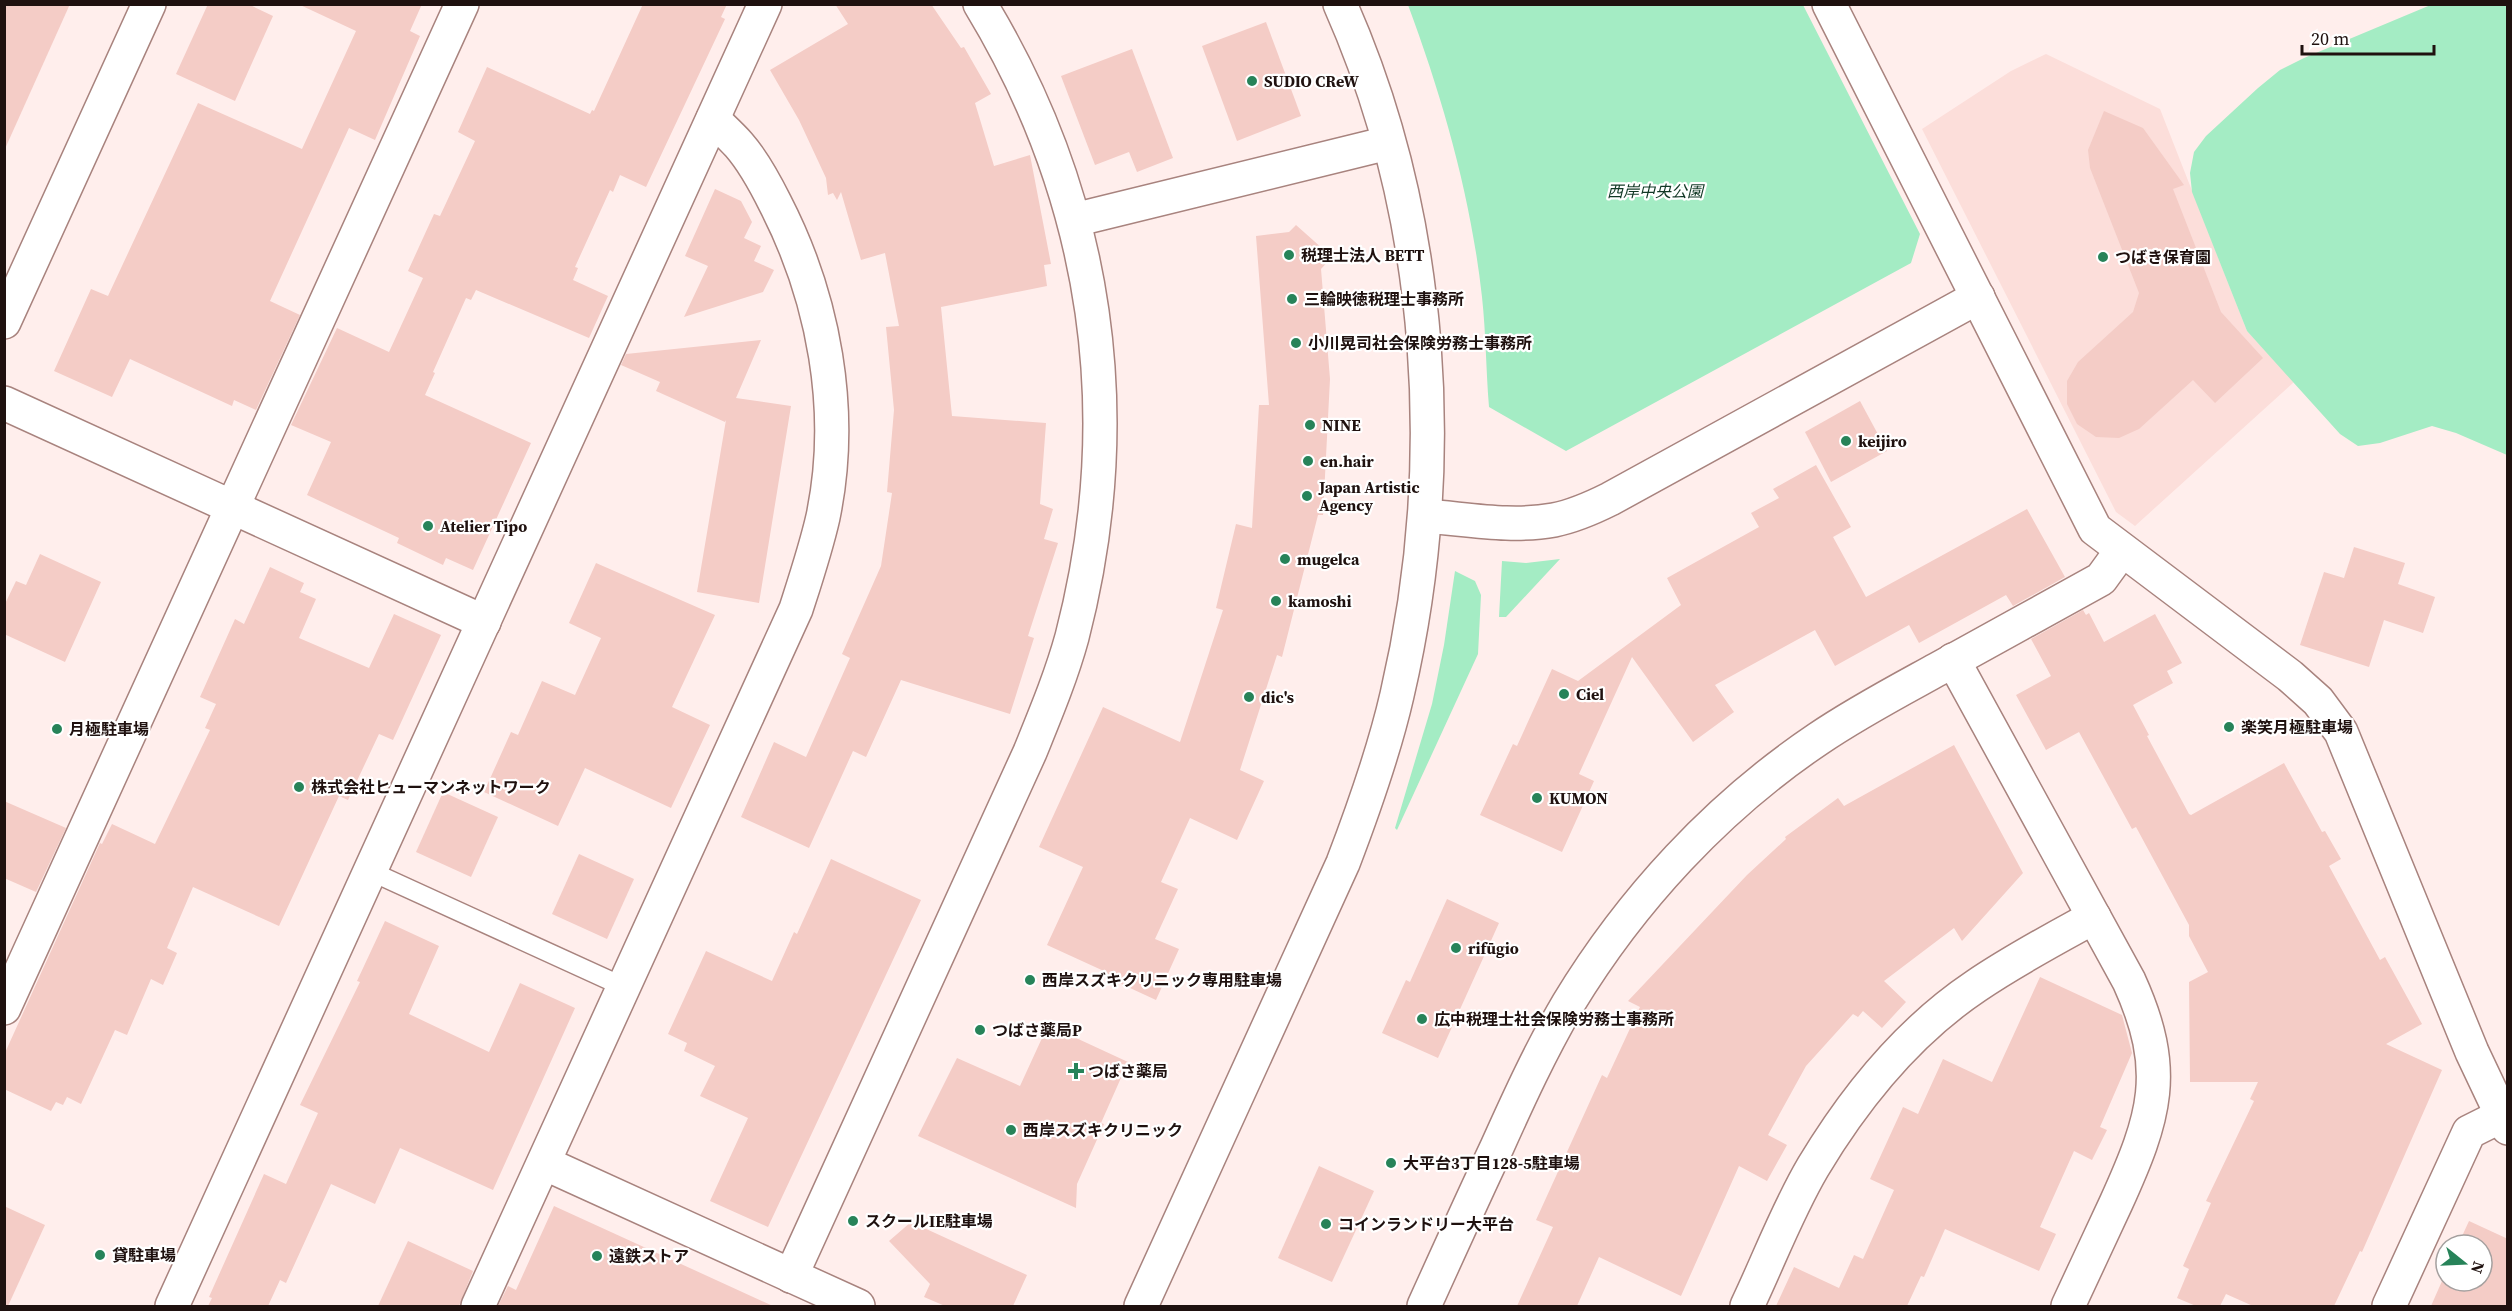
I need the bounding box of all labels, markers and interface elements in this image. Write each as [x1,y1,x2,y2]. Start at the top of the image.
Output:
scale bar [2302,18,2434,56]
text: 20 m [2311,26,2349,51]
place label: SUDIO CReW [1264,70,1359,92]
marker: SUDIO CReW [1245,74,1259,88]
park label: 西岸中央公園 [1607,180,1705,202]
place label: 税理士法人 BETT [1301,244,1424,266]
place label: つばき保育園 [2115,246,2211,268]
marker: 税理士法人 BETT [1282,248,1296,262]
marker: つばき保育園 [2096,250,2110,264]
place label: 三輪映徳税理士事務所 [1304,288,1464,310]
marker: 三輪映徳税理士事務所 [1285,292,1299,306]
place label: 小川晃司社会保険労務士事務所 [1308,332,1532,354]
marker: 小川晃司社会保険労務士事務所 [1289,336,1303,350]
place label: NINE [1322,414,1361,436]
marker: NINE [1303,418,1317,432]
place label: keijiro [1858,430,1907,452]
marker: keijiro [1839,434,1853,448]
place label: en.hair [1320,450,1374,472]
marker: en.hair [1301,454,1315,468]
place label: Japan Artistic Agency [1318,476,1420,516]
marker: Japan Artistic Agency [1300,489,1314,503]
place label: Atelier Tipo [440,515,527,537]
marker: Atelier Tipo [421,519,435,533]
place label: mugelca [1297,548,1360,570]
marker: mugelca [1278,552,1292,566]
place label: kamoshi [1288,590,1351,612]
marker: kamoshi [1269,594,1283,608]
place label: Ciel [1576,683,1604,705]
place label: dic's [1261,686,1294,708]
marker: Ciel [1557,687,1571,701]
marker: dic's [1242,690,1256,704]
place label: 楽笑月極駐車場 [2241,716,2353,738]
place label: 月極駐車場 [69,718,149,740]
marker: 楽笑月極駐車場 [2222,720,2236,734]
marker: 月極駐車場 [50,722,64,736]
place label: 株式会社ヒューマンネットワーク [311,776,551,798]
marker: 株式会社ヒューマンネットワーク [292,780,306,794]
place label: KUMON [1549,787,1608,809]
marker: KUMON [1530,791,1544,805]
place label: rifūgio [1468,937,1519,959]
marker: rifūgio [1449,941,1463,955]
place label: 西岸スズキクリニック専用駐車場 [1042,969,1282,991]
marker: 西岸スズキクリニック専用駐車場 [1023,973,1037,987]
place label: 広中税理士社会保険労務士事務所 [1434,1008,1674,1030]
marker: 広中税理士社会保険労務士事務所 [1415,1012,1429,1026]
place label: つばさ薬局P [992,1019,1082,1041]
marker: つばさ薬局P [973,1023,987,1037]
place label: つばさ薬局 [1088,1060,1168,1082]
marker: つばさ薬局 [1069,1064,1083,1078]
place label: 西岸スズキクリニック [1023,1119,1183,1141]
marker: 西岸スズキクリニック [1004,1123,1018,1137]
place label: 大平台3丁目128-5駐車場 [1403,1152,1580,1174]
marker: 大平台3丁目128-5駐車場 [1384,1156,1398,1170]
place label: スクールIE駐車場 [865,1210,993,1232]
place label: コインランドリー大平台 [1338,1213,1514,1235]
marker: スクールIE駐車場 [846,1214,860,1228]
marker: コインランドリー大平台 [1319,1217,1333,1231]
north arrow [2434,1233,2494,1293]
place label: 貸駐車場 [112,1244,176,1266]
place label: 遠鉄ストア [609,1245,689,1267]
marker: 貸駐車場 [93,1248,107,1262]
marker: 遠鉄ストア [590,1249,604,1263]
text: N [2466,1259,2491,1277]

